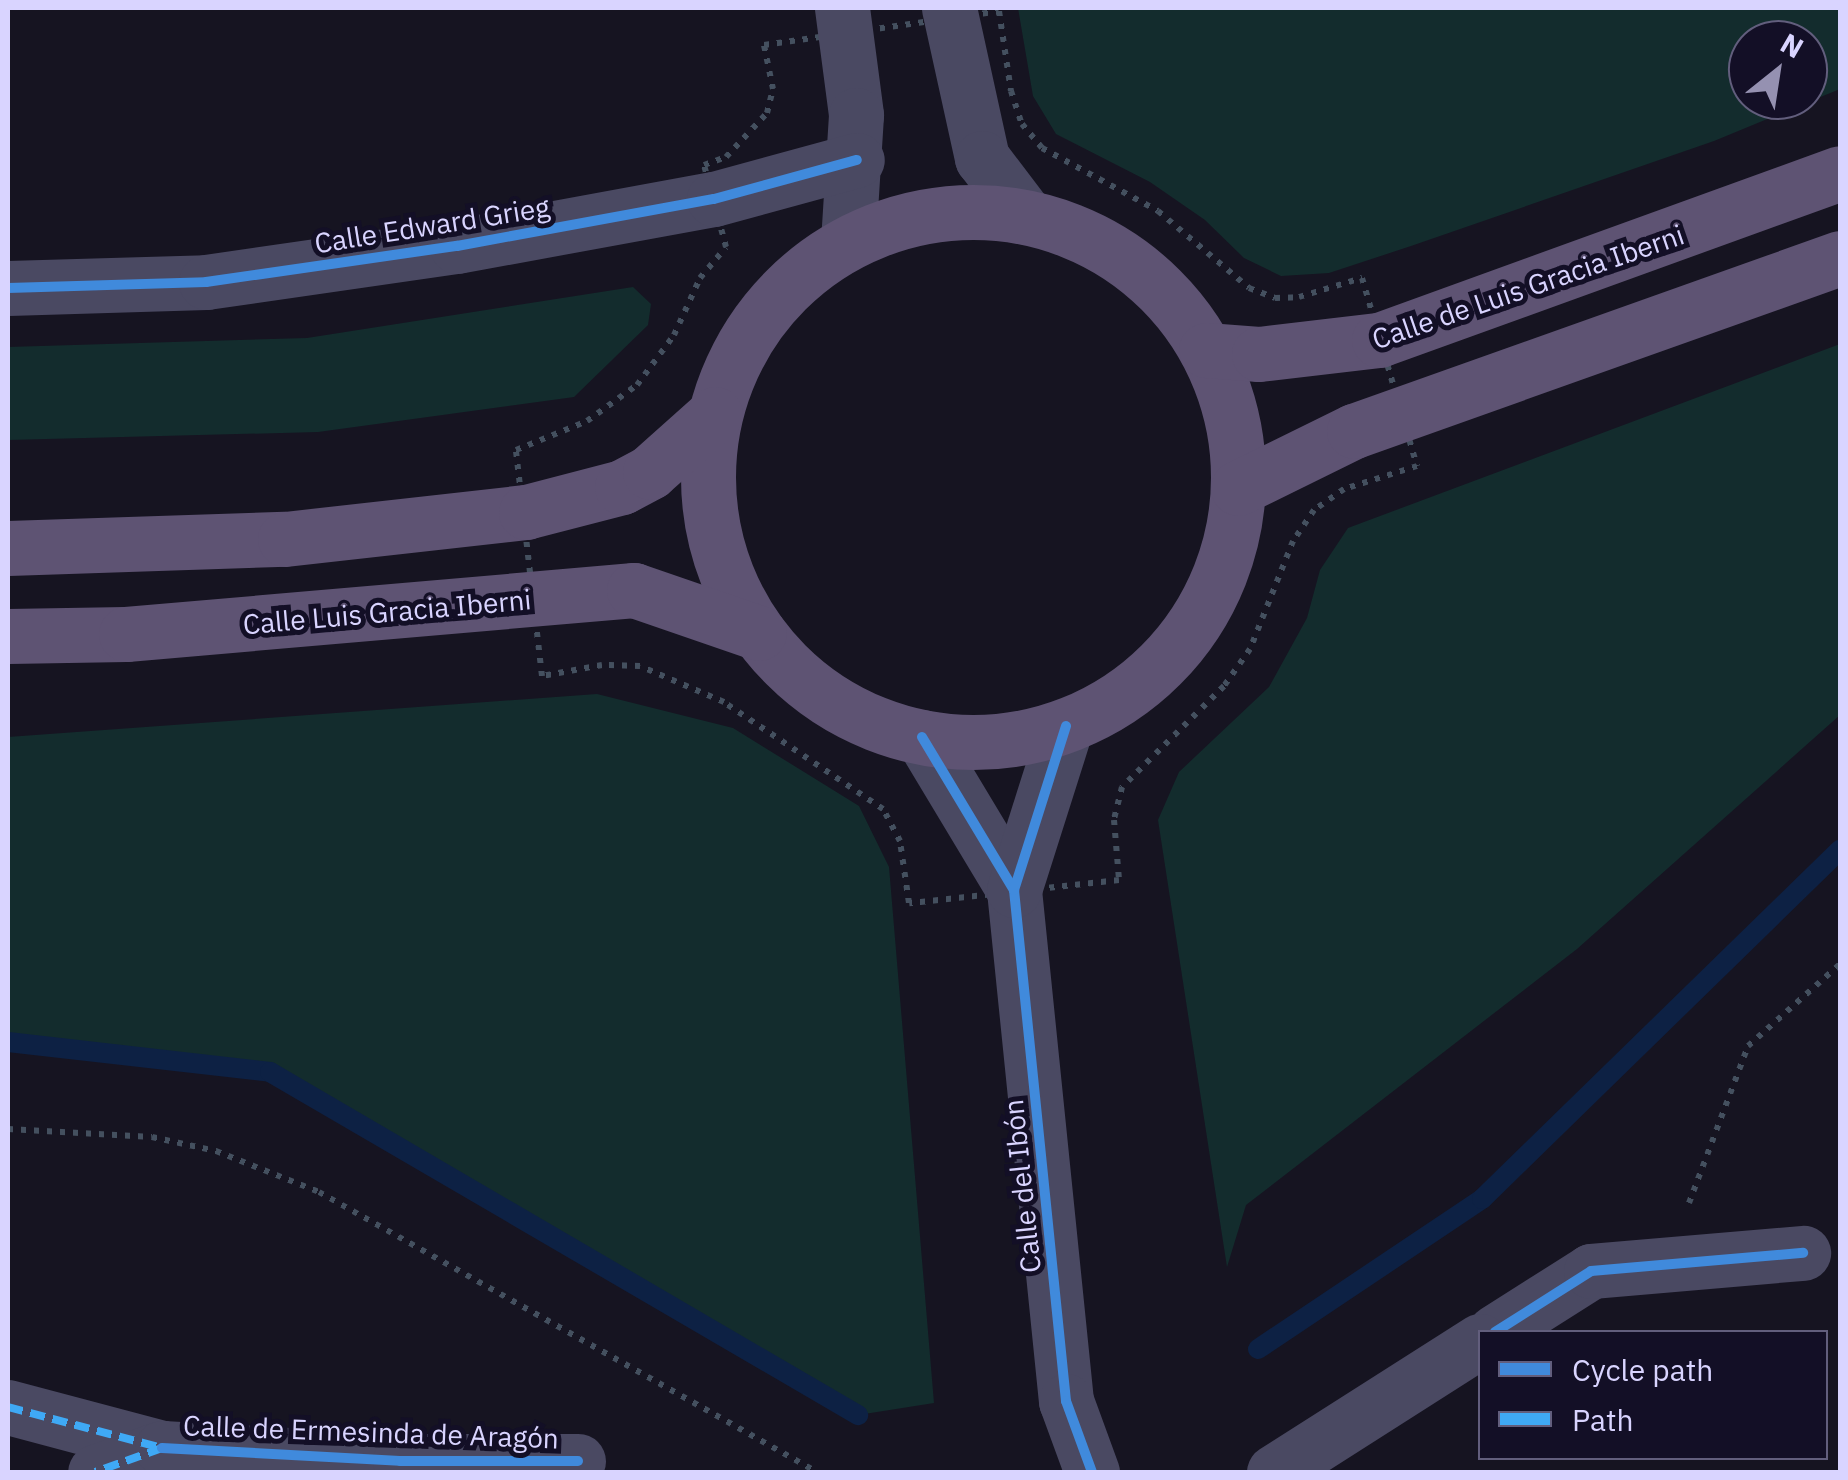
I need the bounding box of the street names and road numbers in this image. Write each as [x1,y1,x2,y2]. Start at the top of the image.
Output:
street label: Calle Edward Grieg [312,190,552,260]
street label: Calle de Luis Gracia Iberni [1368,218,1688,356]
street label: Calle Luis Gracia Iberni [241,583,533,641]
street label: Calle del Ibón [996,1098,1048,1274]
street label: Calle de Ermesinda de Aragón [183,1409,559,1455]

